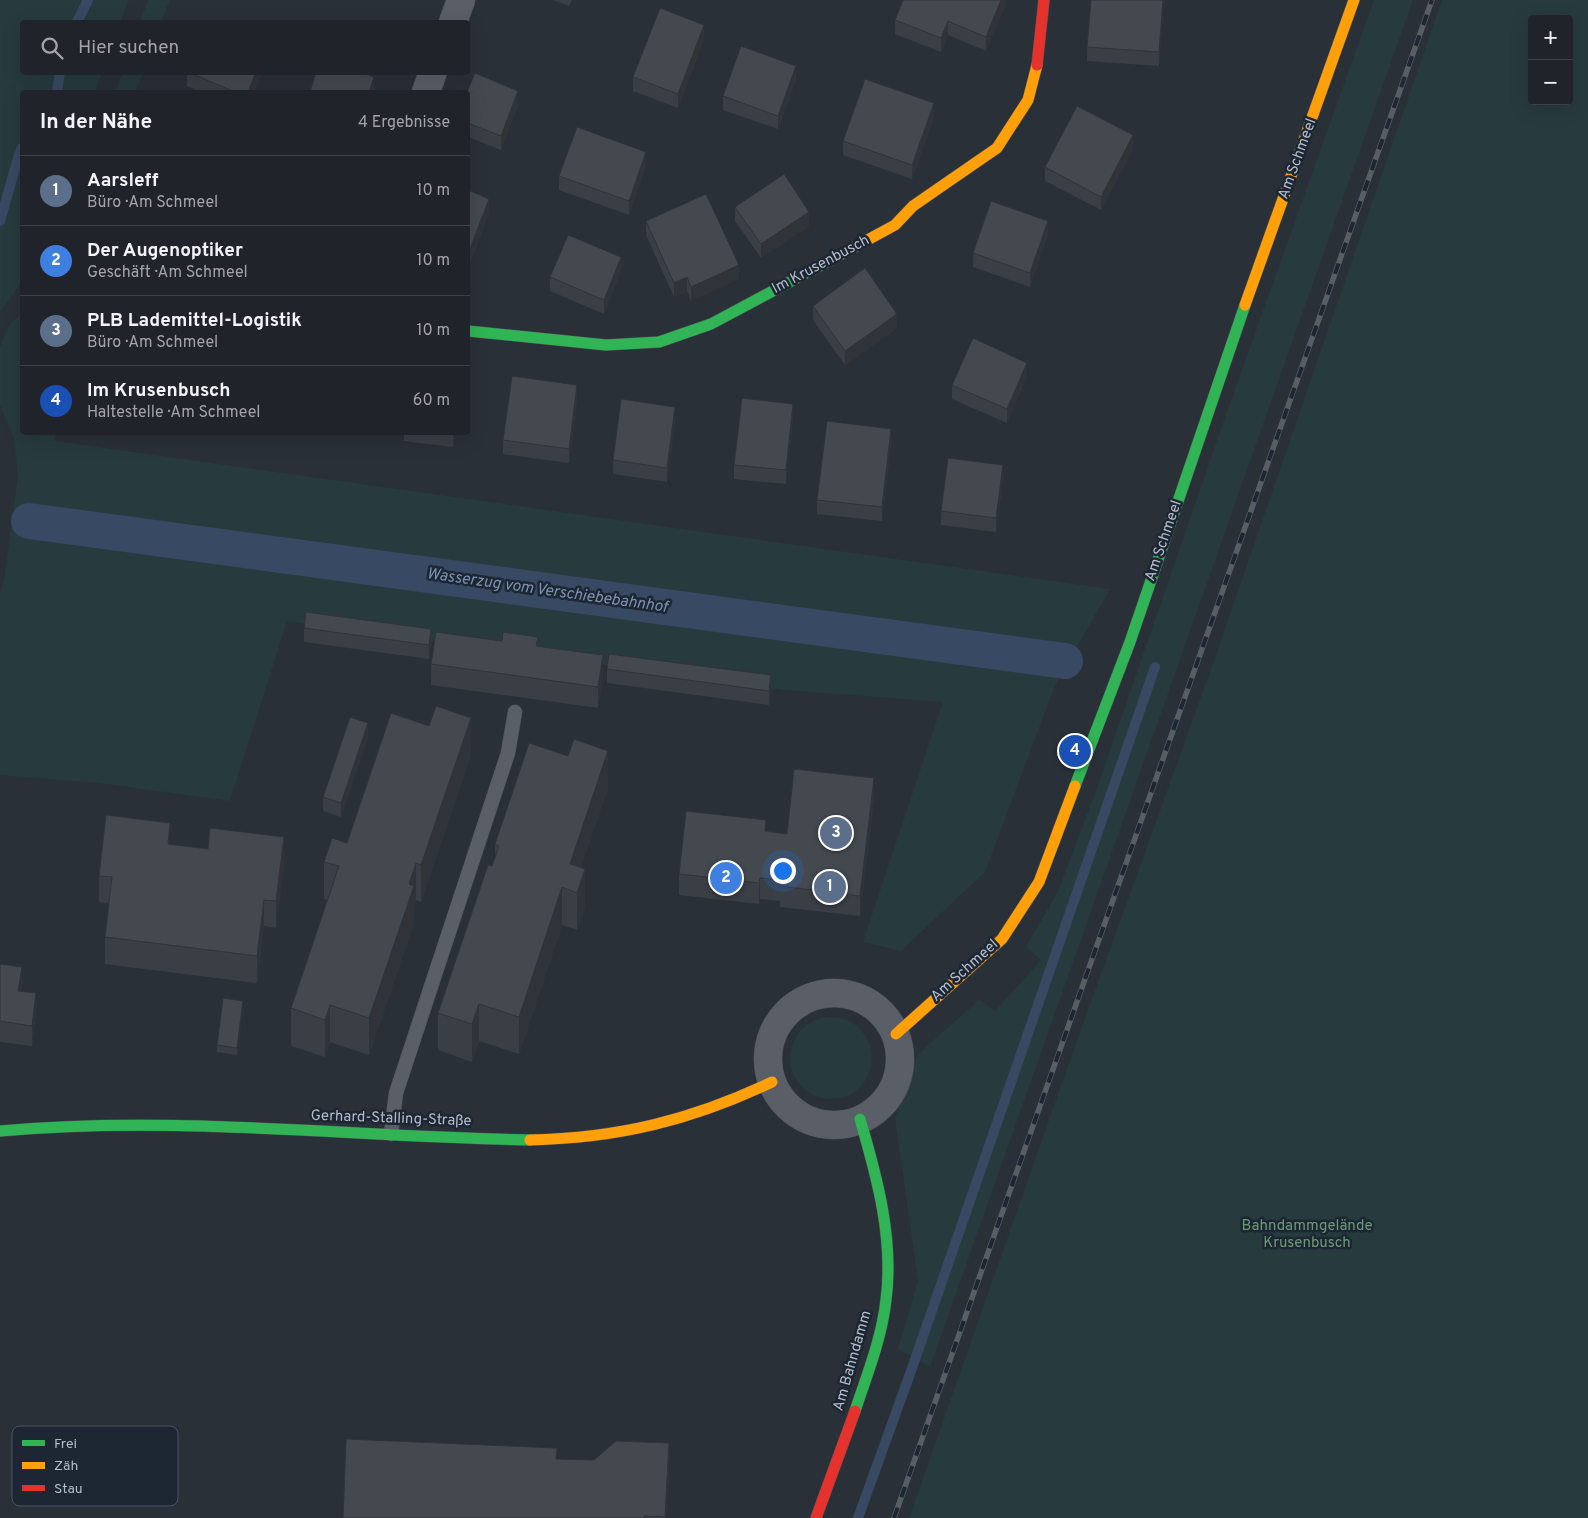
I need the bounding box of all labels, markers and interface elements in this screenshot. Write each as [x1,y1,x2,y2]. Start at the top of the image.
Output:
map controls [1528,15,1573,105]
button: + [1528,15,1573,60]
search box [20,20,470,75]
icon: search [38,34,66,62]
text: Hier suchen [78,36,179,60]
button: − [1528,60,1573,105]
text: In der Nähe [40,109,152,136]
text: 4 Ergebnisse [358,113,450,133]
street label: Am Schmeel [1275,116,1321,202]
text: Aarsleff [87,169,159,193]
text: 1 [53,181,59,201]
text: 10 m [416,181,450,201]
text: Büro · Am Schmeel [87,193,218,213]
street label: Im Krusenbusch [769,231,873,299]
text: Der Augenoptiker [87,239,243,263]
text: 2 [51,251,61,271]
text: 10 m [416,251,450,271]
text: Geschäft · Am Schmeel [87,263,248,283]
text: PLB Lademittel-Logistik [87,309,302,333]
text: 3 [51,321,61,341]
text: 10 m [416,321,450,341]
text: Büro · Am Schmeel [87,333,218,353]
text: Im Krusenbusch [87,379,231,403]
text: 4 [51,391,61,411]
text: 60 m [413,391,450,411]
text: Haltestelle · Am Schmeel [87,403,261,423]
street label: Am Schmeel [1141,498,1187,584]
water label: Wasserzug vom Verschiebebahnhof [425,564,671,618]
pin: 4 [1059,732,1091,770]
pin: 3 [820,814,852,852]
your location [770,858,796,884]
pin: 2 [710,859,742,897]
pin: 1 [814,868,846,906]
street label: Am Schmeel [927,936,1003,1006]
street label: Gerhard-Stalling-Straße [310,1107,472,1131]
park label: Bahndammgelände Krusenbusch [1242,1217,1372,1253]
street label: Am Bahndamm [830,1309,876,1413]
legend [12,1426,178,1506]
text: Frei [54,1436,77,1453]
text: Zäh [54,1458,78,1475]
text: Stau [54,1481,83,1498]

